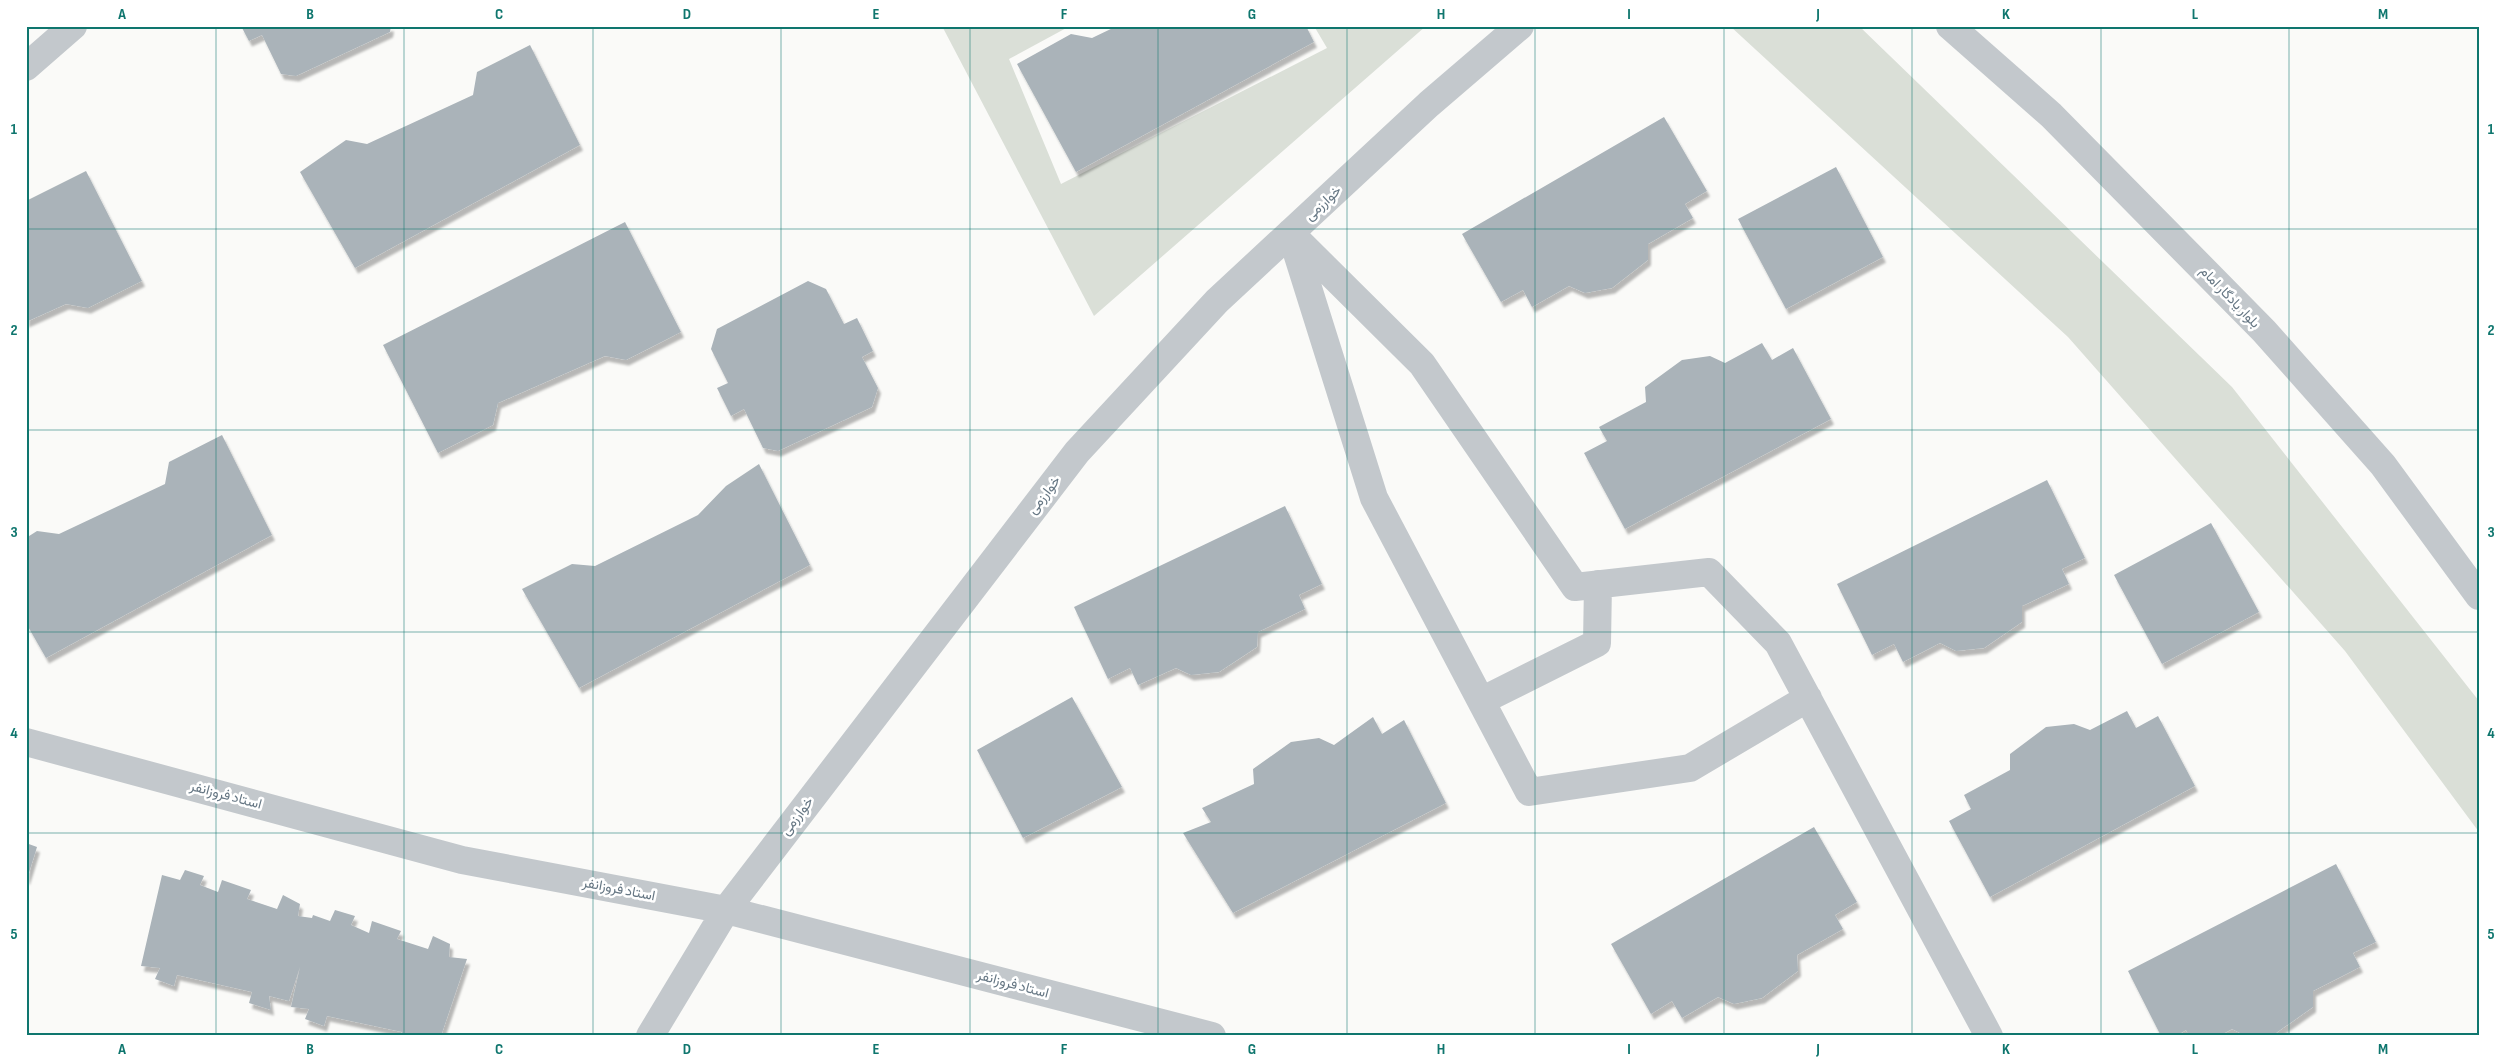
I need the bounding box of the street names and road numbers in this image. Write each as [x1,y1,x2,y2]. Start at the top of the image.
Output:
street label: خوارزمی [1301,182,1345,224]
street label: بلوار یادگار امام [2196,263,2264,331]
street label: خوارزمی [1024,472,1064,518]
street label: استاد فروزانفر [187,777,264,813]
street label: خوارزمی [777,793,817,839]
street label: استاد فروزانفر [580,873,657,904]
street label: استاد فروزانفر [974,966,1051,1002]

